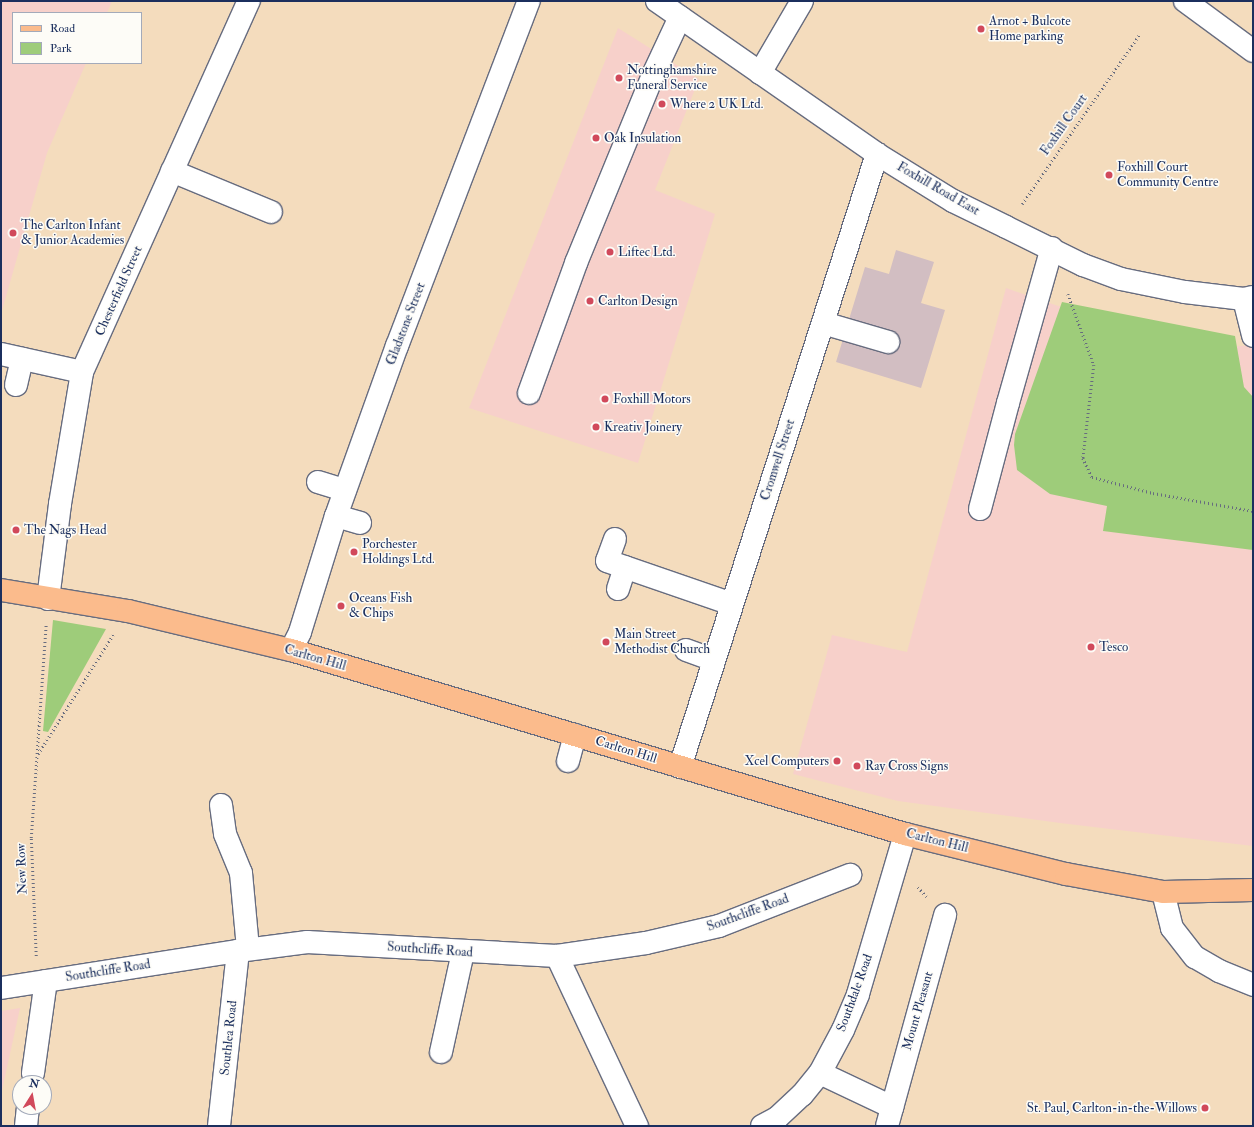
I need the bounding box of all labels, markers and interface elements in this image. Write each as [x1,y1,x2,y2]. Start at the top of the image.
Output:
legend [12,12,142,64]
place label: Arnot + Bulcote Home parking [989,14,1071,45]
text: Road [50,21,75,36]
marker: Arnot + Bulcote Home parking [976,24,986,34]
text: Park [50,41,72,56]
place label: Nottinghamshire Funeral Service [627,63,717,94]
marker: Nottinghamshire Funeral Service [614,73,624,83]
street label: Foxhill Court [1037,91,1091,159]
place label: Where 2 UK Ltd. [670,96,763,112]
marker: Where 2 UK Ltd. [657,99,667,109]
place label: Oak Insulation [604,130,681,146]
marker: Oak Insulation [591,133,601,143]
street label: Foxhill Road East [894,159,982,219]
place label: Foxhill Court Community Centre [1117,160,1218,191]
marker: Foxhill Court Community Centre [1104,170,1114,180]
place label: The Carlton Infant & Junior Academies [21,218,124,249]
marker: The Carlton Infant & Junior Academies [8,228,18,238]
street label: Chesterfield Street [92,243,146,339]
place label: Liftec Ltd. [618,244,675,260]
marker: Liftec Ltd. [605,247,615,257]
street label: Gladstone Street [383,281,429,367]
place label: Carlton Design [598,293,678,309]
marker: Carlton Design [585,296,595,306]
place label: Foxhill Motors [613,391,691,407]
marker: Foxhill Motors [600,394,610,404]
street label: Cromwell Street [758,417,798,503]
place label: Kreativ Joinery [604,419,682,435]
marker: Kreativ Joinery [591,422,601,432]
place label: The Nags Head [24,522,107,538]
marker: The Nags Head [11,525,21,535]
place label: Porchester Holdings Ltd. [362,537,435,568]
marker: Porchester Holdings Ltd. [349,547,359,557]
place label: Oceans Fish & Chips [349,591,412,622]
marker: Oceans Fish & Chips [336,601,346,611]
place label: Main Street Methodist Church [614,627,710,658]
marker: Main Street Methodist Church [601,637,611,647]
place label: Tesco [1099,639,1128,655]
street label: Carlton Hill [282,642,348,674]
marker: Tesco [1086,642,1096,652]
street label: Carlton Hill [593,733,659,767]
place label: Xcel Computers [744,753,829,769]
marker: Xcel Computers [832,756,842,766]
place label: Ray Cross Signs [865,758,948,774]
marker: Ray Cross Signs [852,761,862,771]
street label: Carlton Hill [904,826,970,856]
street label: New Row [13,843,31,895]
street label: Southcliffe Road [705,891,791,935]
street label: Southcliffe Road [387,939,473,961]
street label: Southdale Road [834,952,876,1034]
street label: Southcliffe Road [64,957,152,985]
street label: Mount Pleasant [899,970,937,1052]
street label: Southlea Road [217,1000,241,1076]
north arrow [12,1075,52,1115]
text: N [28,1076,40,1091]
place label: St. Paul, Carlton-in-the-Willows [1027,1100,1197,1116]
marker: St. Paul, Carlton-in-the-Willows [1200,1103,1210,1113]

